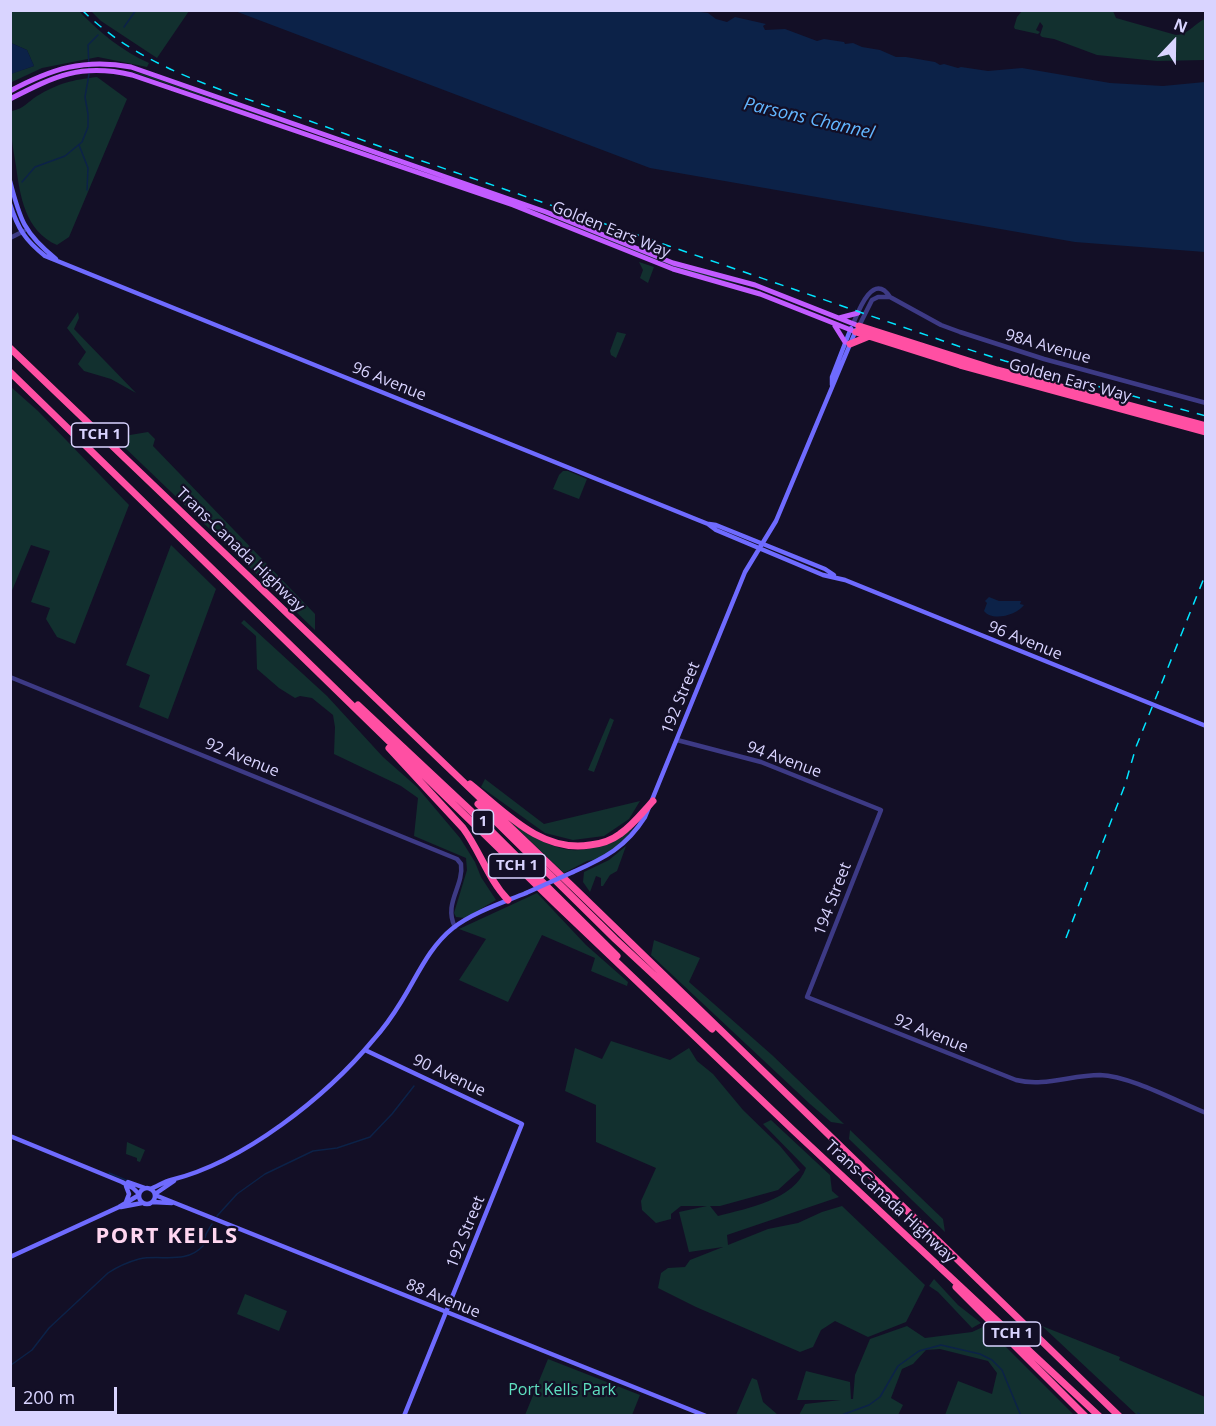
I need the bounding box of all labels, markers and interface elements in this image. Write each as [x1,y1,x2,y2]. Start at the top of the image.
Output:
north arrow [1144,12,1204,72]
text: N [1171,13,1191,38]
water label: Parsons Channel [742,93,876,145]
street label: Golden Ears Way [549,198,673,262]
street label: 98A Avenue [1003,326,1093,368]
street label: Golden Ears Way [1007,355,1133,407]
street label: 96 Avenue [349,358,429,406]
road number: TCH 1 [72,423,128,447]
street label: Trans-Canada Highway [172,484,308,616]
street label: 96 Avenue [985,617,1065,665]
street label: 192 Street [658,659,704,737]
street label: 92 Avenue [202,734,282,782]
street label: 94 Avenue [744,738,824,782]
road number: 1 [472,810,494,834]
road number: TCH 1 [488,854,546,878]
street label: 194 Street [810,860,856,938]
street label: 92 Avenue [891,1010,971,1058]
street label: 90 Avenue [410,1051,488,1101]
street label: Trans-Canada Highway [821,1137,959,1267]
street label: 192 Street [443,1193,489,1271]
district label: PORT KELLS [95,1224,239,1250]
street label: 88 Avenue [403,1275,483,1323]
road number: TCH 1 [984,1322,1040,1346]
scale bar [15,1375,120,1413]
park label: Port Kells Park [508,1380,616,1400]
text: 200 m [23,1385,75,1409]

